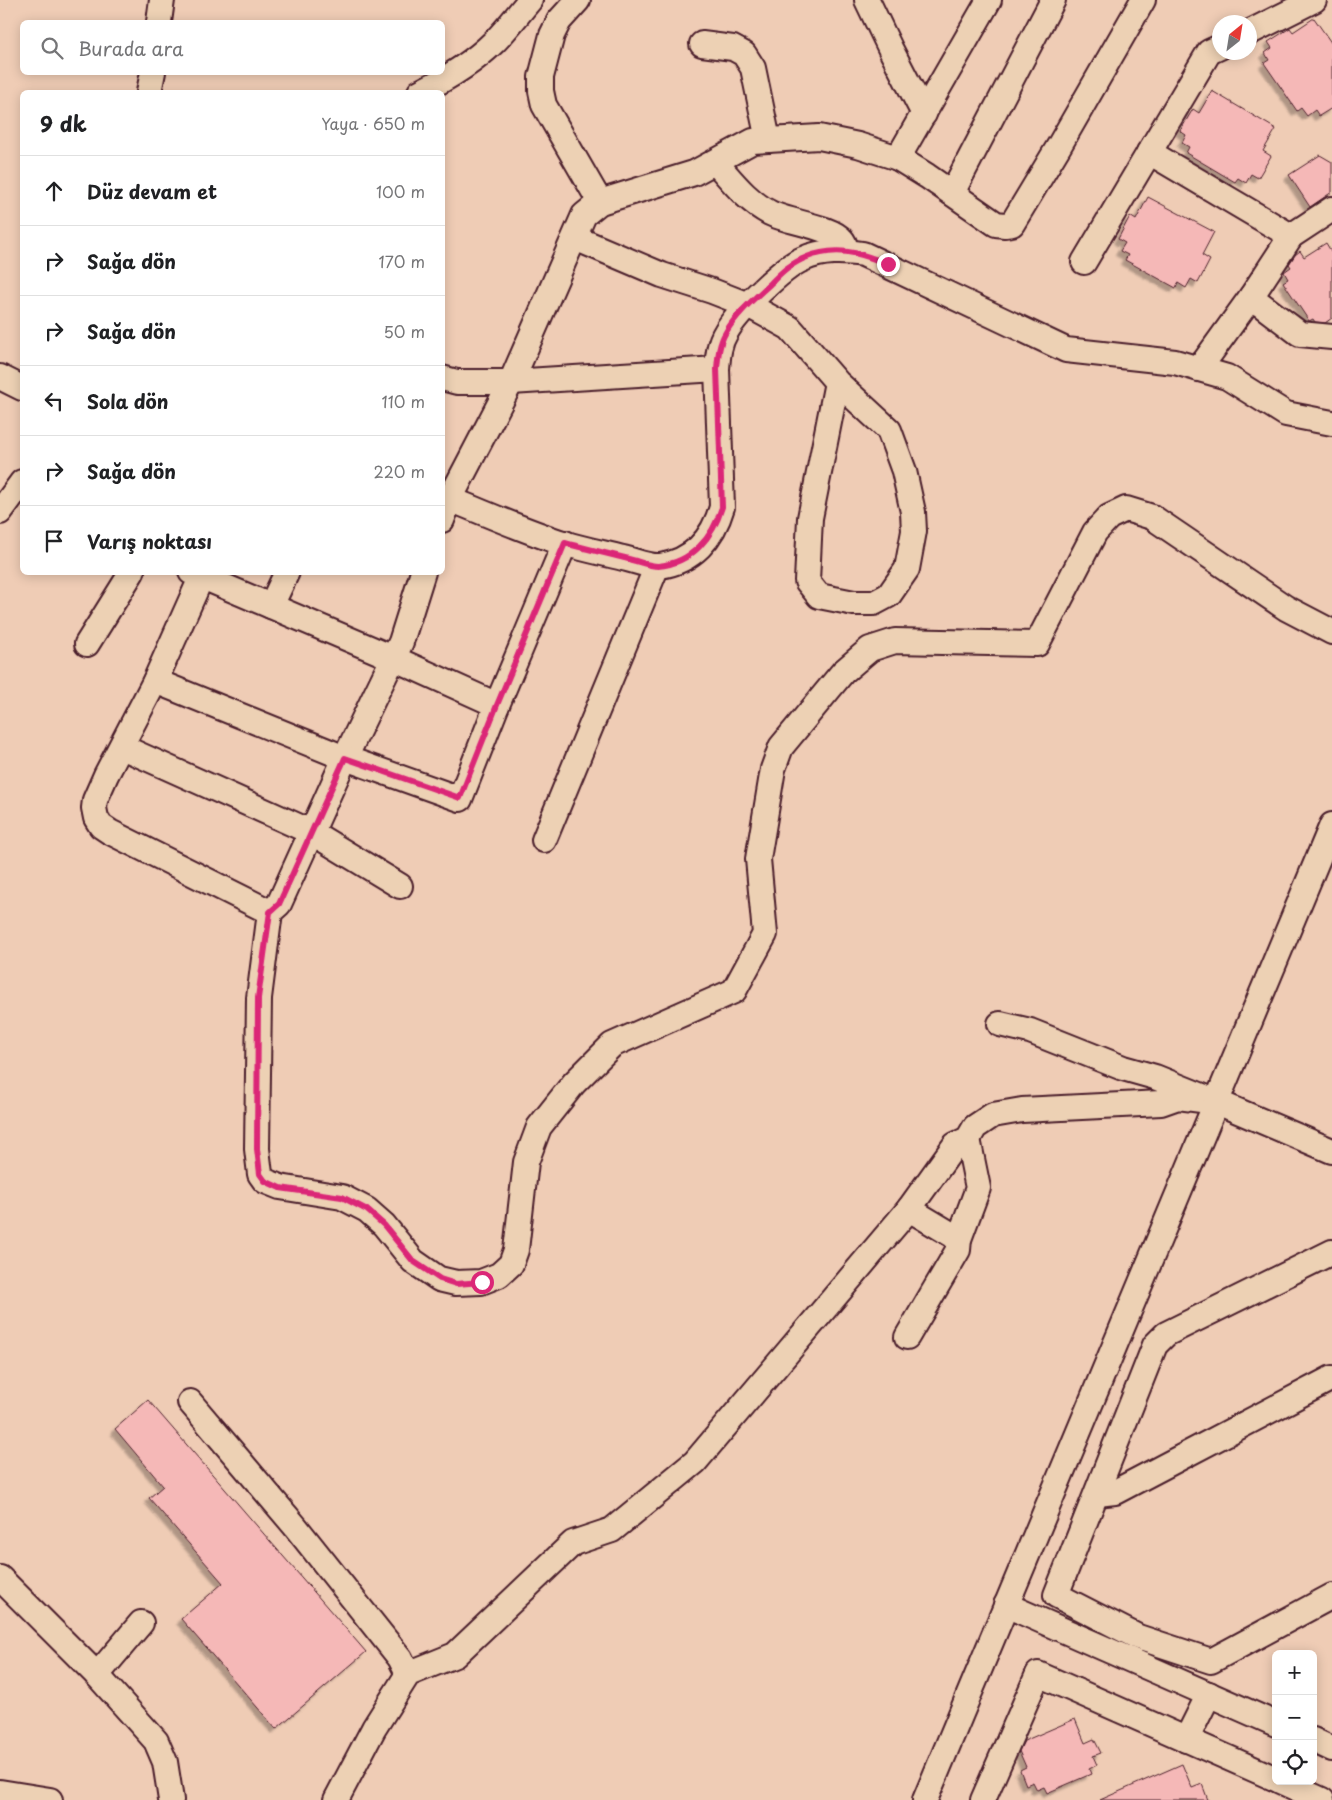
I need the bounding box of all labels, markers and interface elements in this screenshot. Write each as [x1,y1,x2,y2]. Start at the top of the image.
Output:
north arrow [1212,15,1257,60]
search box [20,20,445,75]
icon: search [38,34,66,62]
text: Burada ara [78,34,183,62]
text: 9 dk [40,107,87,139]
text: Yaya · 650 m [321,111,425,135]
icon: ahead [40,177,68,205]
text: Düz devam et [87,177,217,205]
text: 100 m [376,179,425,203]
icon: right [40,247,68,275]
text: Sağa dön [87,247,176,275]
text: 170 m [379,249,425,273]
route end [877,253,900,276]
icon: right [40,317,68,345]
text: Sağa dön [87,317,176,345]
text: 50 m [384,319,425,343]
icon: left [40,387,68,415]
text: Sola dön [87,387,168,415]
text: 110 m [382,389,425,413]
icon: right [40,457,68,485]
text: Sağa dön [87,457,176,485]
text: 220 m [374,459,425,483]
icon: arrive [40,527,68,555]
text: Varış noktası [87,527,212,555]
route start [471,1271,494,1294]
map controls [1272,1650,1317,1785]
button: + [1272,1650,1317,1695]
button: − [1272,1695,1317,1740]
button: locate [1272,1740,1317,1785]

